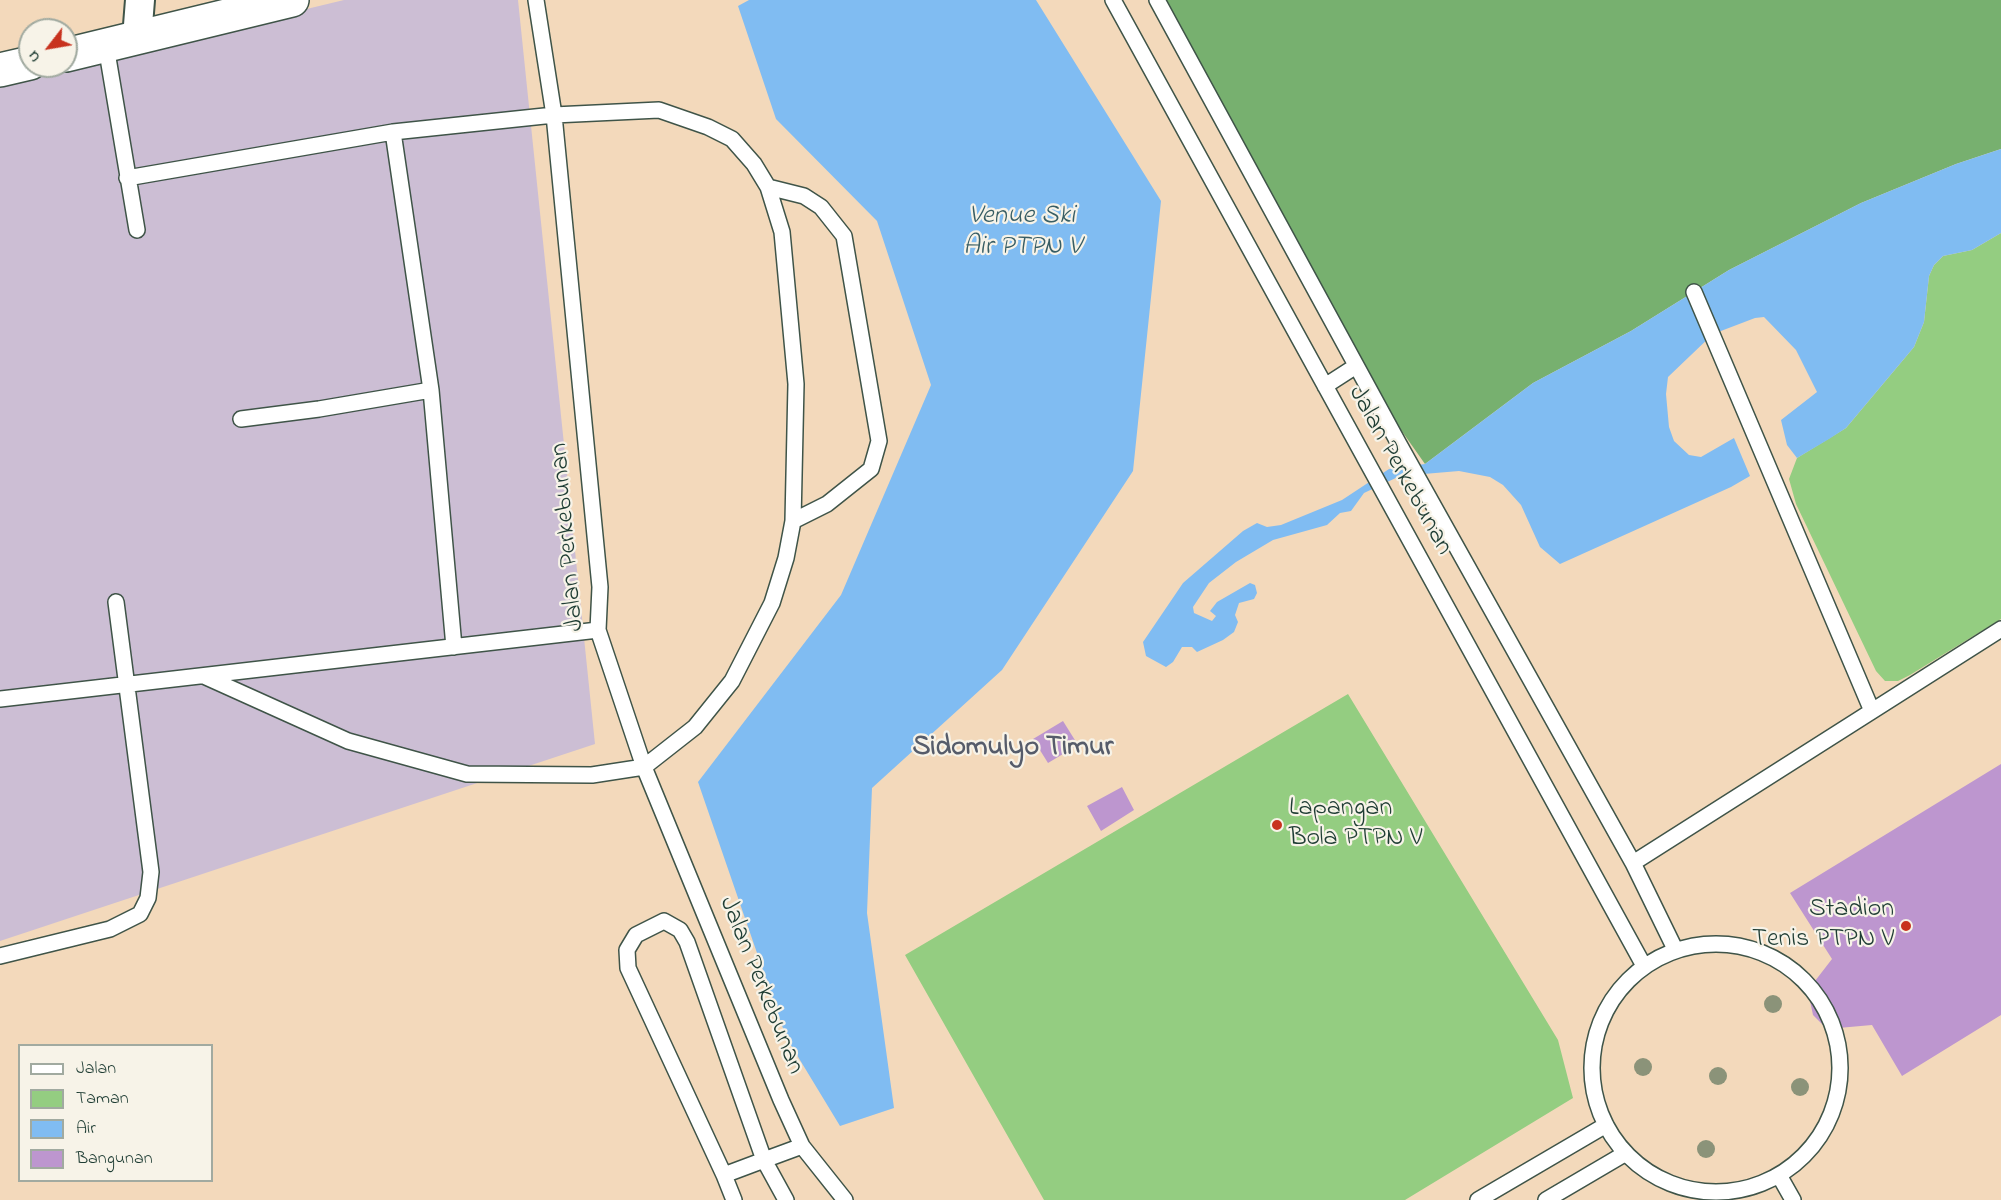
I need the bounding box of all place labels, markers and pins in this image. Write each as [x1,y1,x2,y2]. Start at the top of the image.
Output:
place label: Lapangan Bola PTPN V [1289,794,1422,856]
marker: Lapangan Bola PTPN V [1270,818,1284,832]
place label: Stadion Tenis PTPN V [1752,895,1894,957]
marker: Stadion Tenis PTPN V [1899,919,1913,933]

